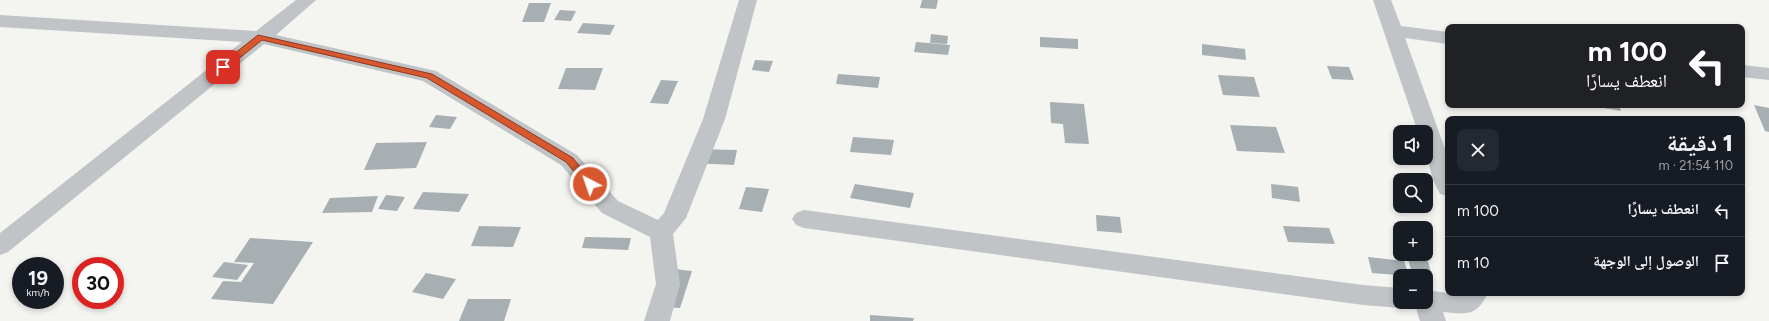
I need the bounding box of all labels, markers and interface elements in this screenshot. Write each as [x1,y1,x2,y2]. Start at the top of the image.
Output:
text: 100 m [1588,34,1667,68]
icon: left [1681,40,1733,92]
pin [206,50,240,84]
icon: arrive [212,56,234,78]
text: انعطف يسارًا [1586,70,1667,92]
map controls [1393,125,1433,309]
button: sound [1393,125,1433,165]
text: 1 دقيقة [1667,128,1733,157]
button: close [1457,129,1499,171]
text: 110 m · 21:54 [1658,158,1733,173]
position arrow [569,163,611,205]
button: search [1393,173,1433,213]
text: انعطف يسارًا [1627,200,1699,218]
icon: left [1711,200,1733,222]
text: 100 m [1457,202,1499,220]
button: + [1393,221,1433,261]
text: الوصول إلى الوجهة [1593,252,1699,270]
icon: arrive [1711,252,1733,274]
text: 10 m [1457,254,1489,272]
speed limit sign: 30 [72,257,124,309]
text: 19 [28,266,48,290]
button: − [1393,269,1433,309]
text: km/h [27,286,49,299]

